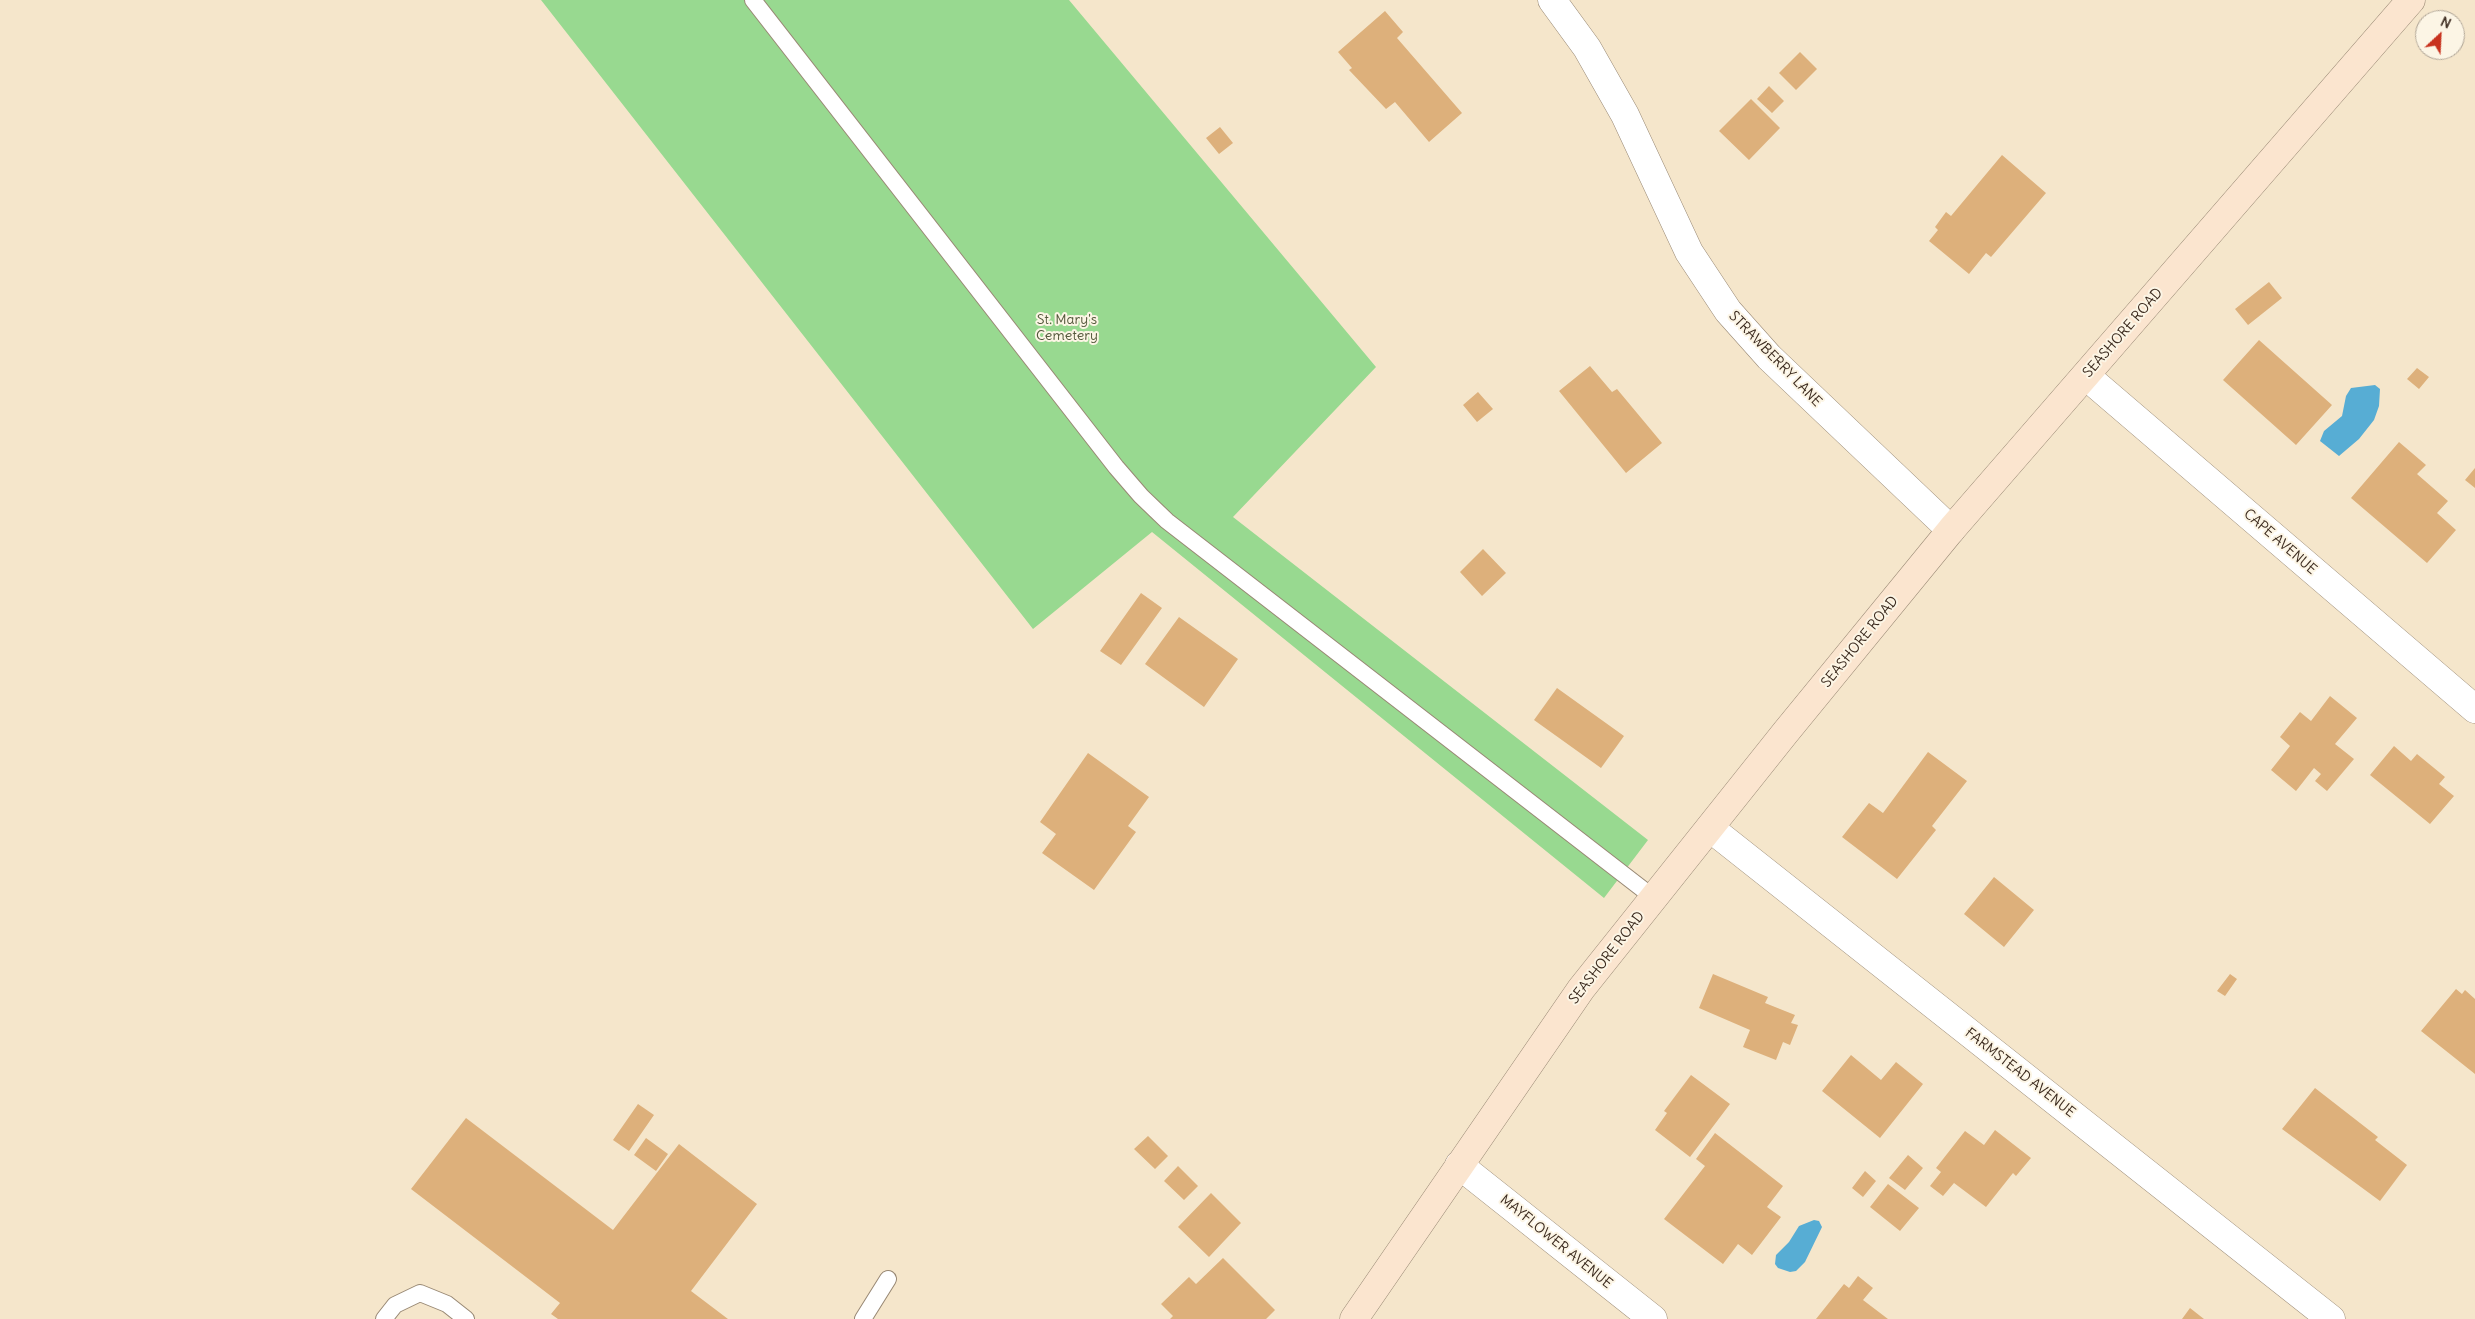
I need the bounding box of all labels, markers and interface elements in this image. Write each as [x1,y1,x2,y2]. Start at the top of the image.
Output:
north arrow [2415,10,2465,60]
text: N [2438,12,2454,33]
street label: SEASHORE ROAD [2080,285,2166,381]
street label: STRAWBERRY LANE [1725,308,1825,410]
park label: St. Mary's Cemetery [1036,312,1098,344]
street label: CAPE AVENUE [2240,506,2320,578]
street label: SEASHORE ROAD [1818,593,1902,691]
street label: SEASHORE ROAD [1566,908,1648,1008]
street label: FARMSTEAD AVENUE [1962,1025,2078,1121]
street label: MAYFLOWER AVENUE [1497,1192,1615,1292]

